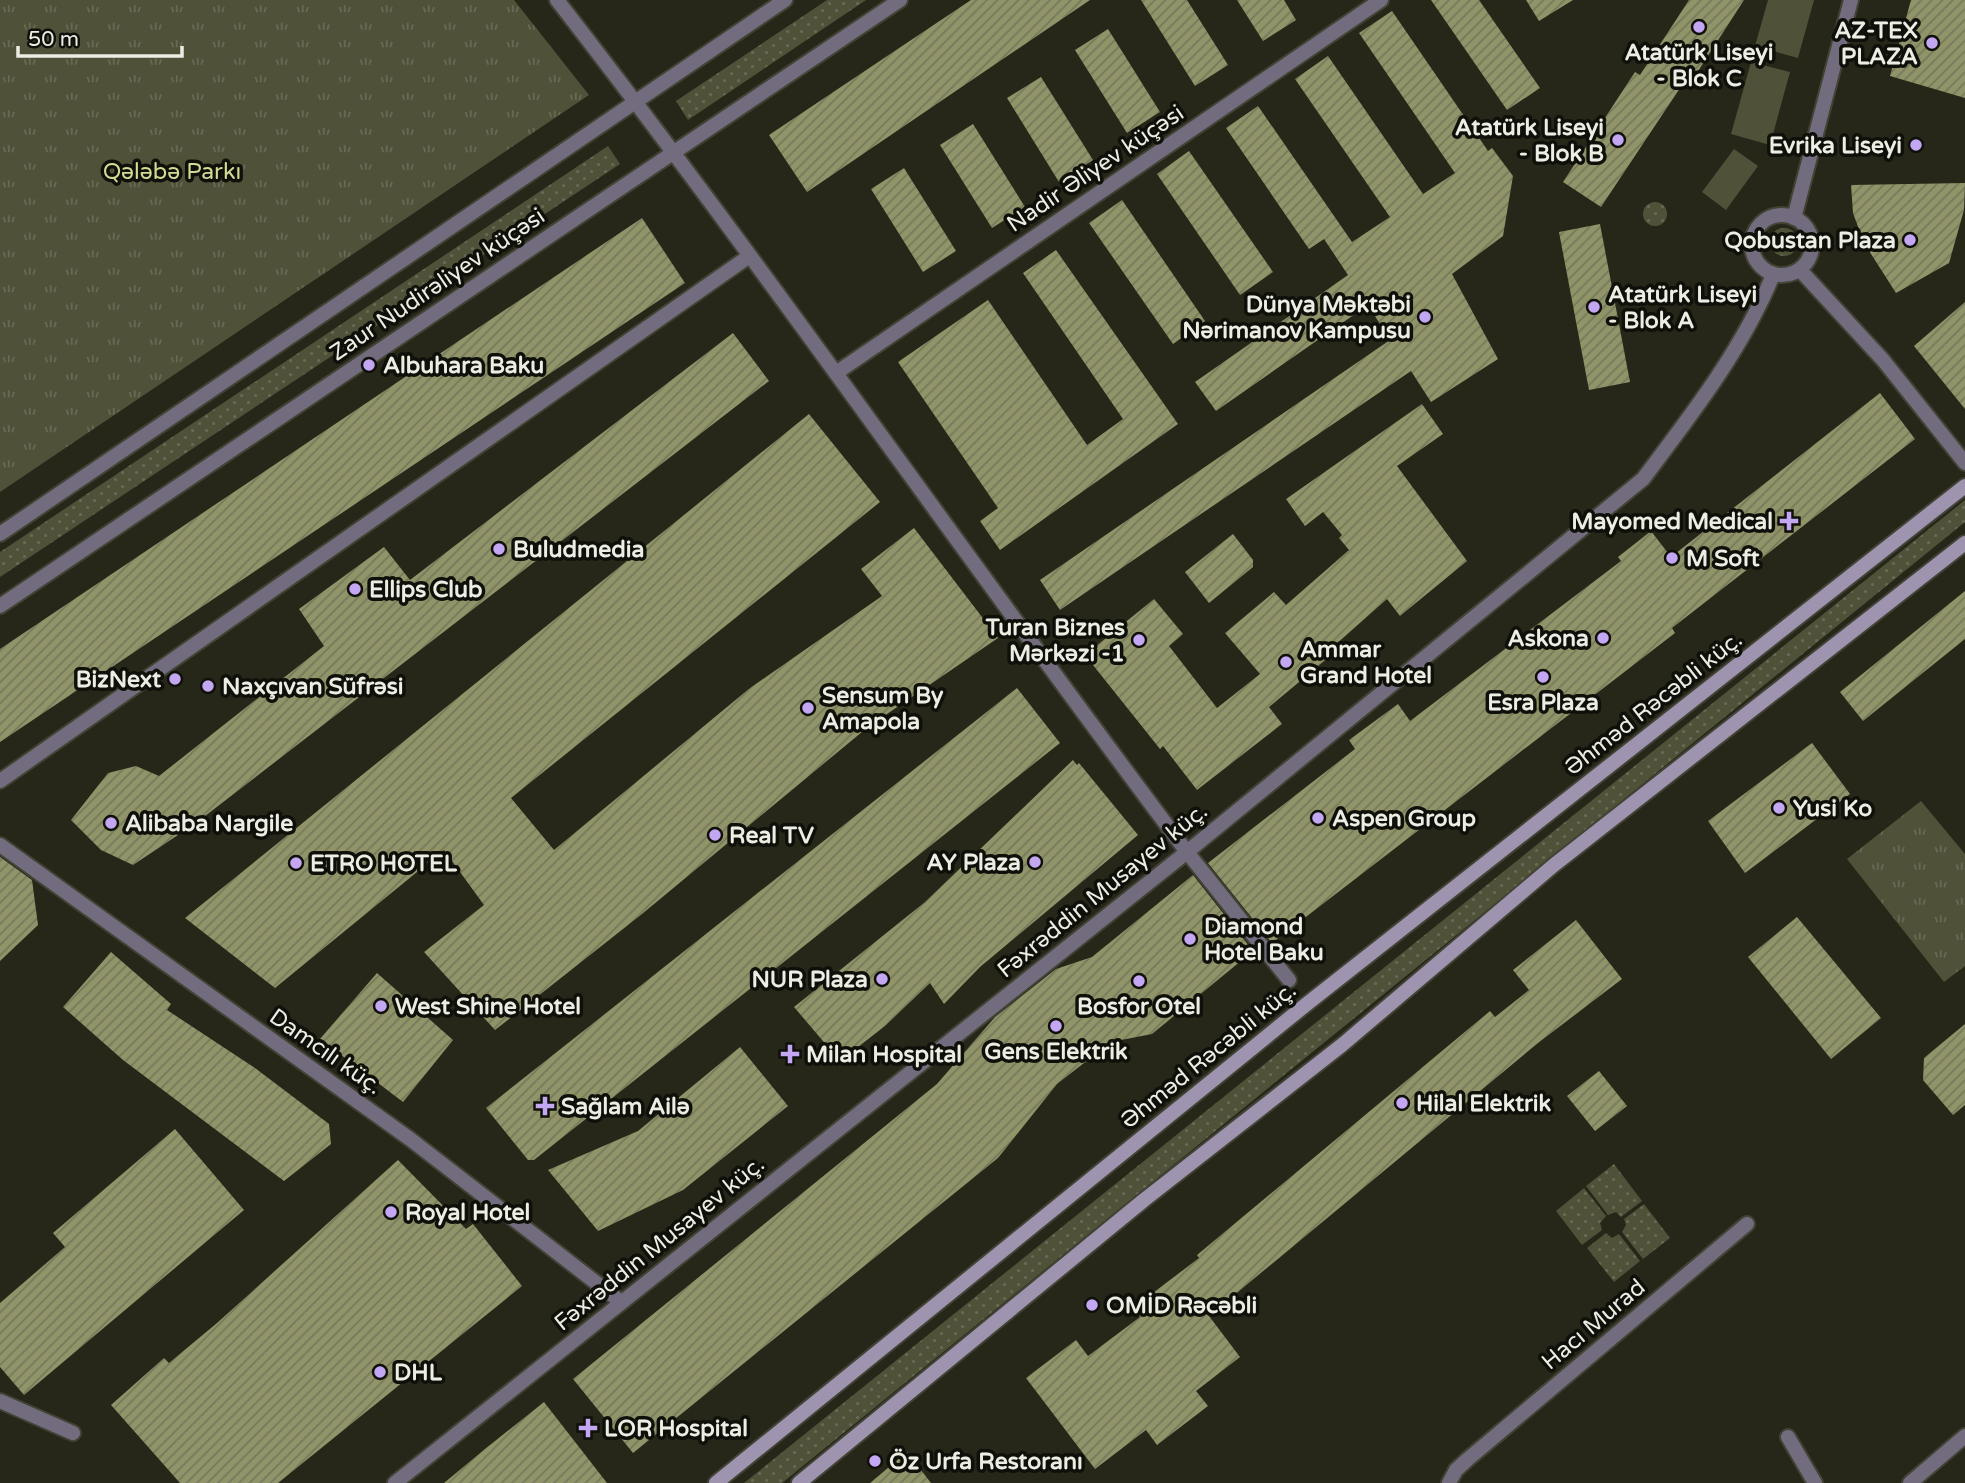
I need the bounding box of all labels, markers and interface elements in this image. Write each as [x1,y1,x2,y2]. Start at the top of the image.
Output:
scale bar [18,14,182,58]
place label: AZ-TEX PLAZA [1834,17,1918,71]
marker: Atatürk Liseyi - Blok C [1691,19,1707,35]
text: 50 m [28,27,79,52]
marker: AZ-TEX PLAZA [1924,35,1940,51]
place label: Atatürk Liseyi - Blok C [1624,39,1774,93]
street label: Nadir Əliyev küçəsi [1002,99,1189,238]
place label: Atatürk Liseyi - Blok B [1455,114,1604,168]
marker: Atatürk Liseyi - Blok B [1610,132,1626,148]
place label: Evrika Liseyi [1769,132,1902,160]
marker: Evrika Liseyi [1908,137,1924,153]
park label: Qələbə Parkı [103,158,241,186]
street label: Zaur Nudirəliyev küçəsi [325,202,550,367]
place label: Qobustan Plaza [1724,227,1896,255]
marker: Qobustan Plaza [1902,232,1918,248]
place label: Atatürk Liseyi - Blok A [1608,281,1757,335]
place label: Dünya Məktəbi Nərimanov Kampusu [1182,291,1411,345]
marker: Atatürk Liseyi - Blok A [1586,299,1602,315]
marker: Dünya Məktəbi Nərimanov Kampusu [1417,309,1433,325]
place label: Albuhara Baku [383,352,544,380]
marker: Albuhara Baku [361,357,377,373]
place label: Mayomed Medical [1571,508,1773,536]
marker: Mayomed Medical [1779,511,1799,531]
place label: Buludmedia [513,536,644,564]
marker: Buludmedia [491,541,507,557]
place label: M Soft [1686,545,1760,573]
marker: M Soft [1664,550,1680,566]
place label: Ellips Club [369,576,483,604]
marker: Ellips Club [347,581,363,597]
place label: Turan Biznes Mərkəzi -1 [985,614,1125,668]
place label: Askona [1508,625,1589,653]
street label: Əhməd Rəcəbli küç. [1559,626,1748,782]
marker: Askona [1595,630,1611,646]
marker: Turan Biznes Mərkəzi -1 [1131,632,1147,648]
place label: Ammar Grand Hotel [1300,636,1432,690]
marker: Ammar Grand Hotel [1278,654,1294,670]
place label: BizNext [76,666,161,694]
marker: Esra Plaza [1535,669,1551,685]
marker: BizNext [167,671,183,687]
place label: Naxçıvan Süfrəsi [222,673,404,701]
marker: Naxçıvan Süfrəsi [200,678,216,694]
place label: Sensum By Amapola [822,682,944,736]
place label: Esra Plaza [1487,689,1599,717]
marker: Sensum By Amapola [800,700,816,716]
place label: Yusi Ko [1793,795,1872,823]
street label: Fəxrəddin Musayev küç. [992,797,1213,984]
marker: Yusi Ko [1771,800,1787,816]
place label: Aspen Group [1332,805,1476,833]
place label: Alibaba Nargile [125,810,293,838]
marker: Aspen Group [1310,810,1326,826]
marker: Alibaba Nargile [103,815,119,831]
place label: Real TV [729,822,814,850]
marker: Real TV [707,827,723,843]
place label: AY Plaza [926,849,1021,877]
place label: ETRO HOTEL [310,850,458,878]
marker: AY Plaza [1027,854,1043,870]
marker: ETRO HOTEL [288,855,304,871]
place label: Diamond Hotel Baku [1204,913,1324,967]
marker: Diamond Hotel Baku [1182,931,1198,947]
place label: NUR Plaza [751,966,868,994]
marker: NUR Plaza [874,971,890,987]
marker: Bosfor Otel [1131,973,1147,989]
street label: Əhməd Rəcəbli küç. [1115,976,1302,1135]
place label: West Shine Hotel [395,993,581,1021]
place label: Bosfor Otel [1077,993,1201,1021]
marker: West Shine Hotel [373,998,389,1014]
street label: Damcılı küç. [264,1003,387,1101]
marker: Gens Elektrik [1048,1018,1064,1034]
place label: Gens Elektrik [984,1038,1128,1066]
place label: Milan Hospital [806,1041,962,1069]
marker: Milan Hospital [780,1044,800,1064]
place label: Hilal Elektrik [1416,1090,1551,1118]
place label: Sağlam Ailə [561,1093,690,1121]
marker: Hilal Elektrik [1394,1095,1410,1111]
marker: Sağlam Ailə [535,1096,555,1116]
street label: Fəxrəddin Musayev küç. [549,1150,770,1337]
place label: Royal Hotel [405,1199,530,1227]
marker: Royal Hotel [383,1204,399,1220]
street label: Hacı Murad [1536,1273,1651,1376]
place label: OMİD Rəcəbli [1106,1292,1257,1320]
marker: OMİD Rəcəbli [1084,1297,1100,1313]
place label: DHL [394,1359,443,1387]
marker: DHL [372,1364,388,1380]
place label: LOR Hospital [604,1415,748,1443]
marker: LOR Hospital [578,1418,598,1438]
place label: Öz Urfa Restoranı [889,1448,1083,1476]
marker: Öz Urfa Restoranı [867,1453,883,1469]

